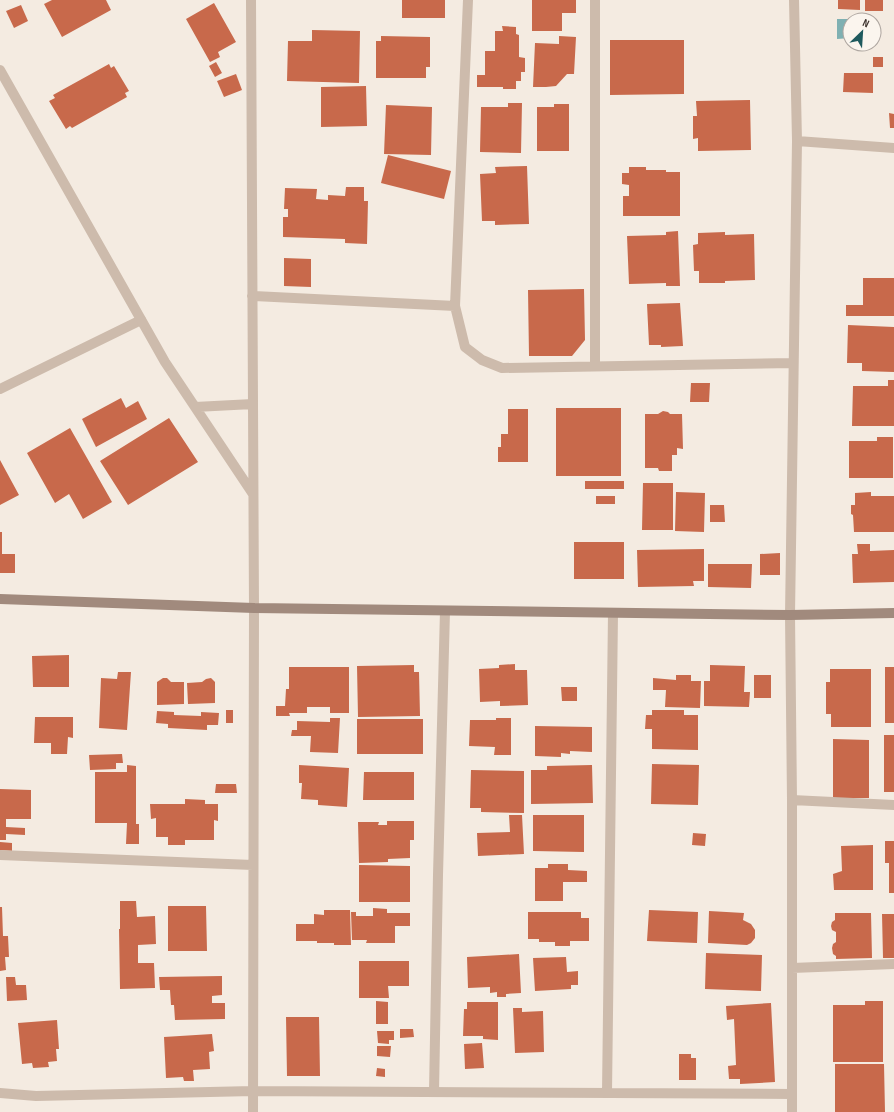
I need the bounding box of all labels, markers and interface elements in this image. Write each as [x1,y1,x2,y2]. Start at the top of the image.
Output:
north arrow [842,12,882,52]
text: N [861,16,872,31]

